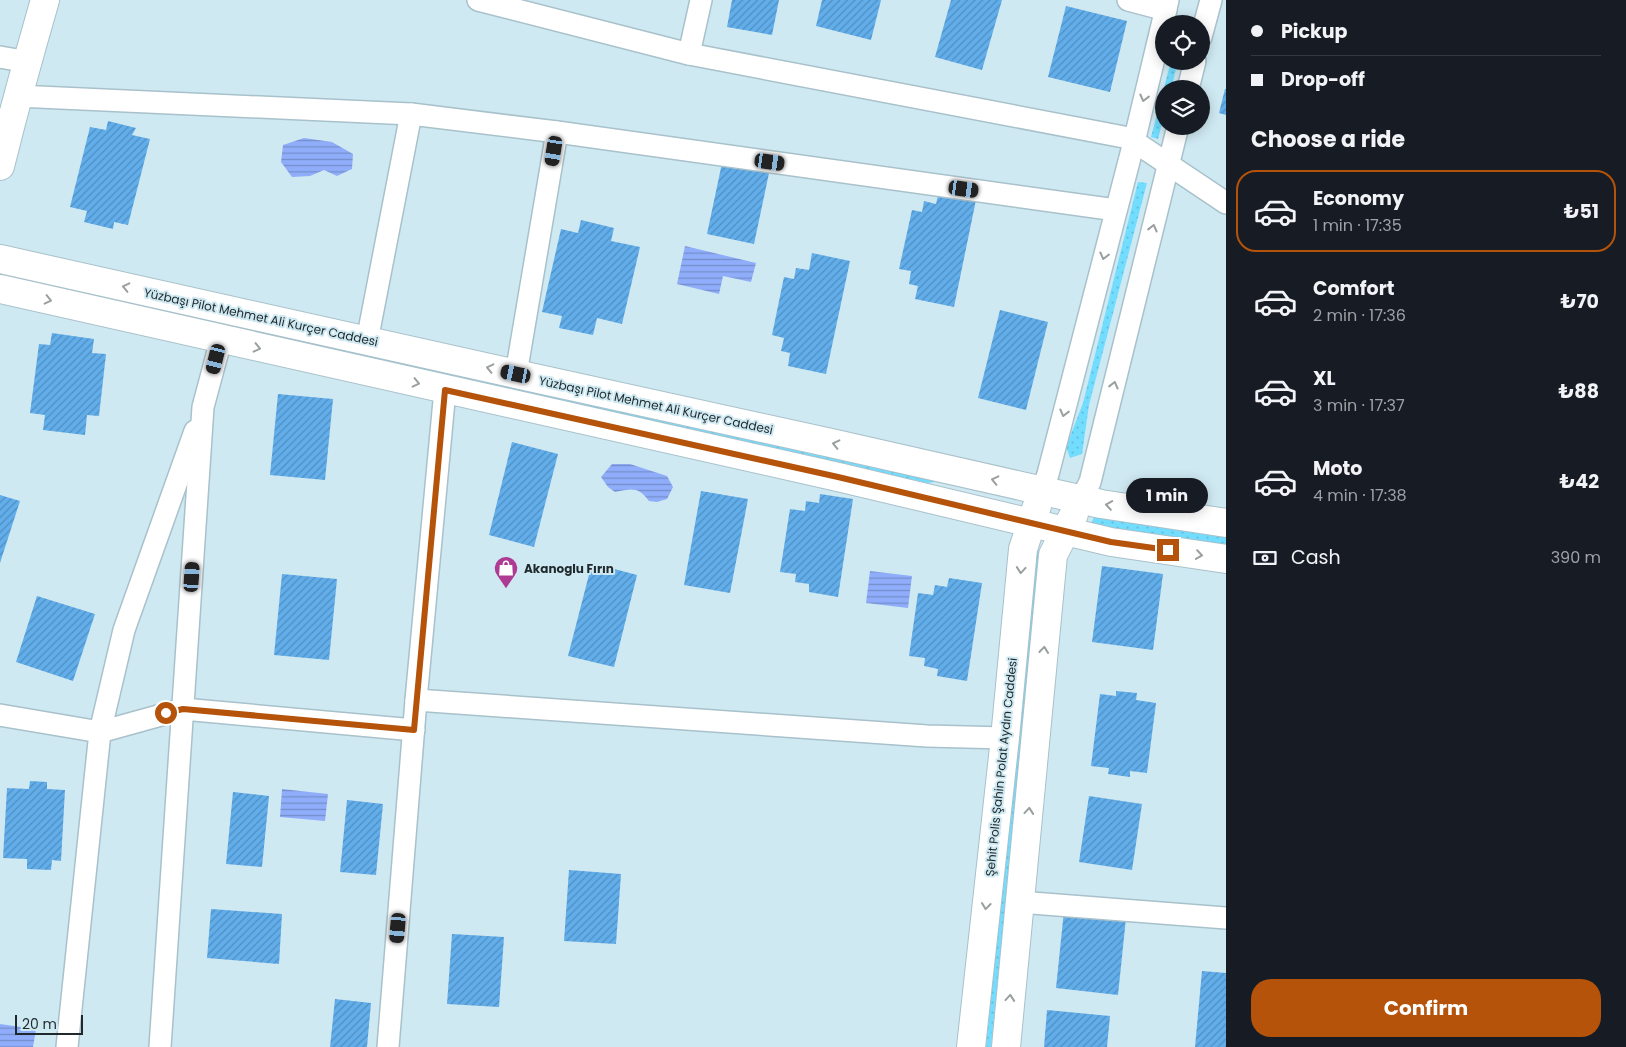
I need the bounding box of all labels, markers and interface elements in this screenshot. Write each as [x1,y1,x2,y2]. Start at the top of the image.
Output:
map controls [1155,15,1210,135]
button: locate [1155,15,1210,70]
text: Pickup [1281,18,1347,45]
text: Drop-off [1281,66,1365,93]
button: layers [1155,80,1210,135]
one-way arrow [1139,94,1150,103]
text: Choose a ride [1251,124,1405,155]
car [544,135,563,167]
car [754,152,785,172]
car [948,179,979,199]
text: Economy [1313,185,1404,212]
icon: car [1253,189,1298,234]
text: ₺51 [1564,198,1599,225]
text: 1 min · 17:35 [1313,214,1402,237]
one-way arrow [1147,223,1158,232]
one-way arrow [1099,251,1110,260]
text: Comfort [1313,275,1395,302]
icon: car [1253,279,1298,324]
one-way arrow [121,283,130,293]
street label: Yüzbaşı Pilot Mehmet Ali Kurçer Caddesi [142,284,380,350]
text: ₺70 [1561,288,1599,315]
one-way arrow [43,294,52,305]
text: 2 min · 17:36 [1313,304,1406,327]
one-way arrow [253,342,262,353]
car [205,343,226,375]
one-way arrow [485,363,494,374]
car [499,364,532,384]
text: XL [1313,365,1336,392]
icon: car [1253,369,1298,414]
street label: Yüzbaşı Pilot Mehmet Ali Kurçer Caddesi [537,372,775,438]
one-way arrow [411,377,420,388]
text: ₺88 [1559,378,1599,405]
one-way arrow [1108,381,1119,390]
text: 3 min · 17:37 [1313,394,1405,417]
one-way arrow [1059,409,1070,418]
one-way arrow [832,439,841,450]
text: Moto [1313,455,1362,482]
icon: car [1253,459,1298,504]
text: ₺42 [1559,468,1599,495]
one-way arrow [990,475,999,486]
callout: 1 min [1127,478,1209,512]
text: 1 min [1146,484,1188,507]
text: 4 min · 17:38 [1313,484,1407,507]
one-way arrow [1104,500,1112,511]
route end [1157,539,1179,561]
icon: cash [1251,544,1279,572]
text: Cash [1291,544,1341,571]
text: 390 m [1551,546,1601,569]
one-way arrow [1195,549,1204,559]
shop icon: Akanoglu Fırın [493,555,519,589]
place label: Akanoglu Fırın [524,560,614,577]
car [183,562,200,592]
one-way arrow [1016,566,1027,574]
one-way arrow [1038,645,1049,653]
street label: Şehit Polis Şahin Polat Aydın Caddesi [981,657,1021,877]
route start [155,702,177,724]
one-way arrow [1023,807,1034,815]
one-way arrow [981,902,992,910]
car [389,912,406,944]
button: Confirm [1251,979,1601,1037]
one-way arrow [1004,994,1015,1002]
scale bar [15,1012,82,1035]
text: 20 m [22,1014,57,1034]

